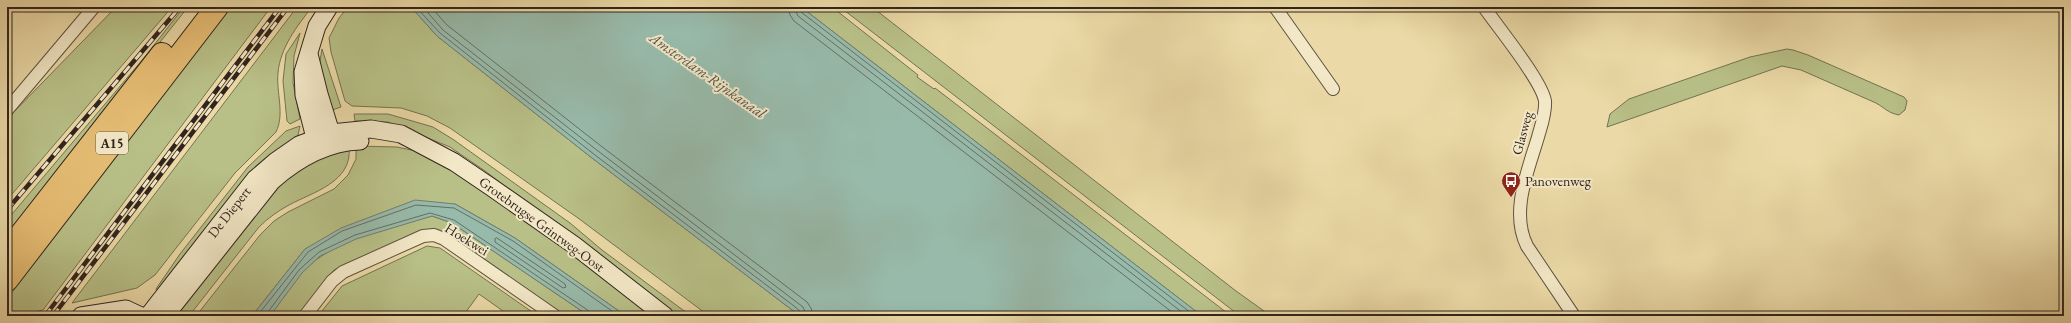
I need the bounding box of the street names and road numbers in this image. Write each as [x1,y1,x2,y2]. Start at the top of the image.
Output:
street label: Glasweg [1508,108,1537,157]
road number: A15 [96,132,128,154]
street label: Grotebrugse Grintweg-Oost [476,172,609,276]
street label: De Diepert [203,182,255,241]
street label: Hoekwei [442,219,493,260]

